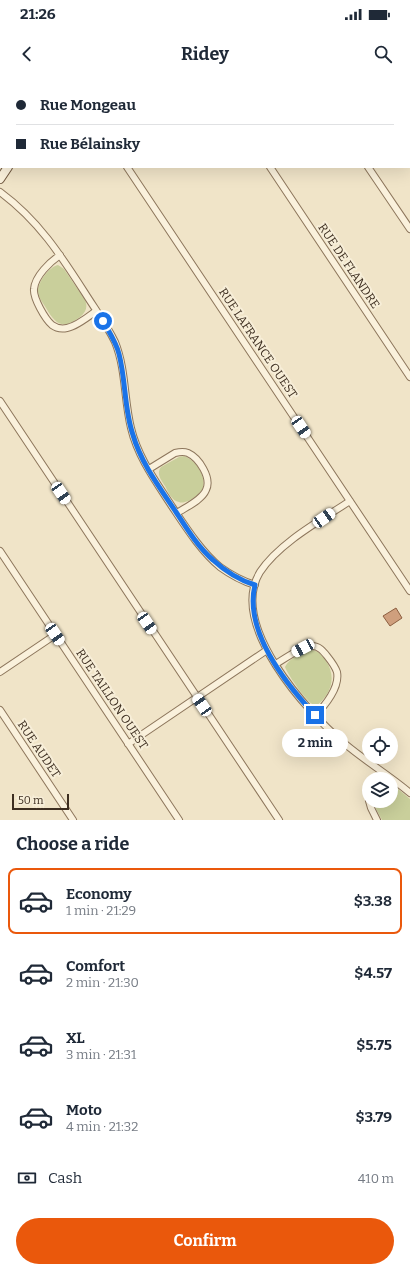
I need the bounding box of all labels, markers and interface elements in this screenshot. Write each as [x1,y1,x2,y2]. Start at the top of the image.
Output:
text: 21:26 [20,5,56,23]
icon: back [16,43,38,65]
text: Ridey [181,43,229,65]
icon: search [372,43,394,65]
text: Rue Mongeau [40,96,136,114]
text: Rue Bélainsky [40,135,140,153]
street label: RUE DE FLANDRE [315,221,383,311]
street label: RUE LAFRANCE OUEST [216,285,300,401]
route start [94,312,112,330]
car [289,414,313,440]
car [49,480,73,506]
car [311,506,337,530]
car [135,610,159,636]
car [43,621,67,647]
car [290,637,316,659]
street label: RUE TAILLON OUEST [73,646,151,752]
car [190,692,214,718]
route end [306,706,324,724]
street label: RUE AUDET [15,718,63,780]
map controls [362,728,398,808]
button: locate [362,728,398,764]
callout: 2 min [282,729,348,757]
text: 2 min [298,735,332,750]
button: layers [362,772,398,808]
scale bar [12,792,69,811]
text: 50 m [18,794,44,807]
text: Choose a ride [16,833,129,855]
icon: car [18,883,54,919]
text: Economy [66,885,132,903]
text: $3.38 [354,892,392,910]
text: 1 min · 21:29 [66,903,136,918]
icon: car [18,955,54,991]
text: Comfort [66,957,125,975]
text: $4.57 [354,964,392,982]
text: 2 min · 21:30 [66,975,139,990]
icon: car [18,1027,54,1063]
text: XL [66,1029,85,1047]
text: $5.75 [356,1036,392,1054]
text: 3 min · 21:31 [66,1047,136,1062]
icon: car [18,1099,54,1135]
text: Moto [66,1101,102,1119]
text: $3.79 [355,1108,392,1126]
text: 4 min · 21:32 [66,1119,138,1134]
icon: cash [16,1167,38,1189]
text: Cash [48,1169,82,1187]
text: 410 m [358,1171,394,1186]
button: Confirm [16,1218,394,1264]

